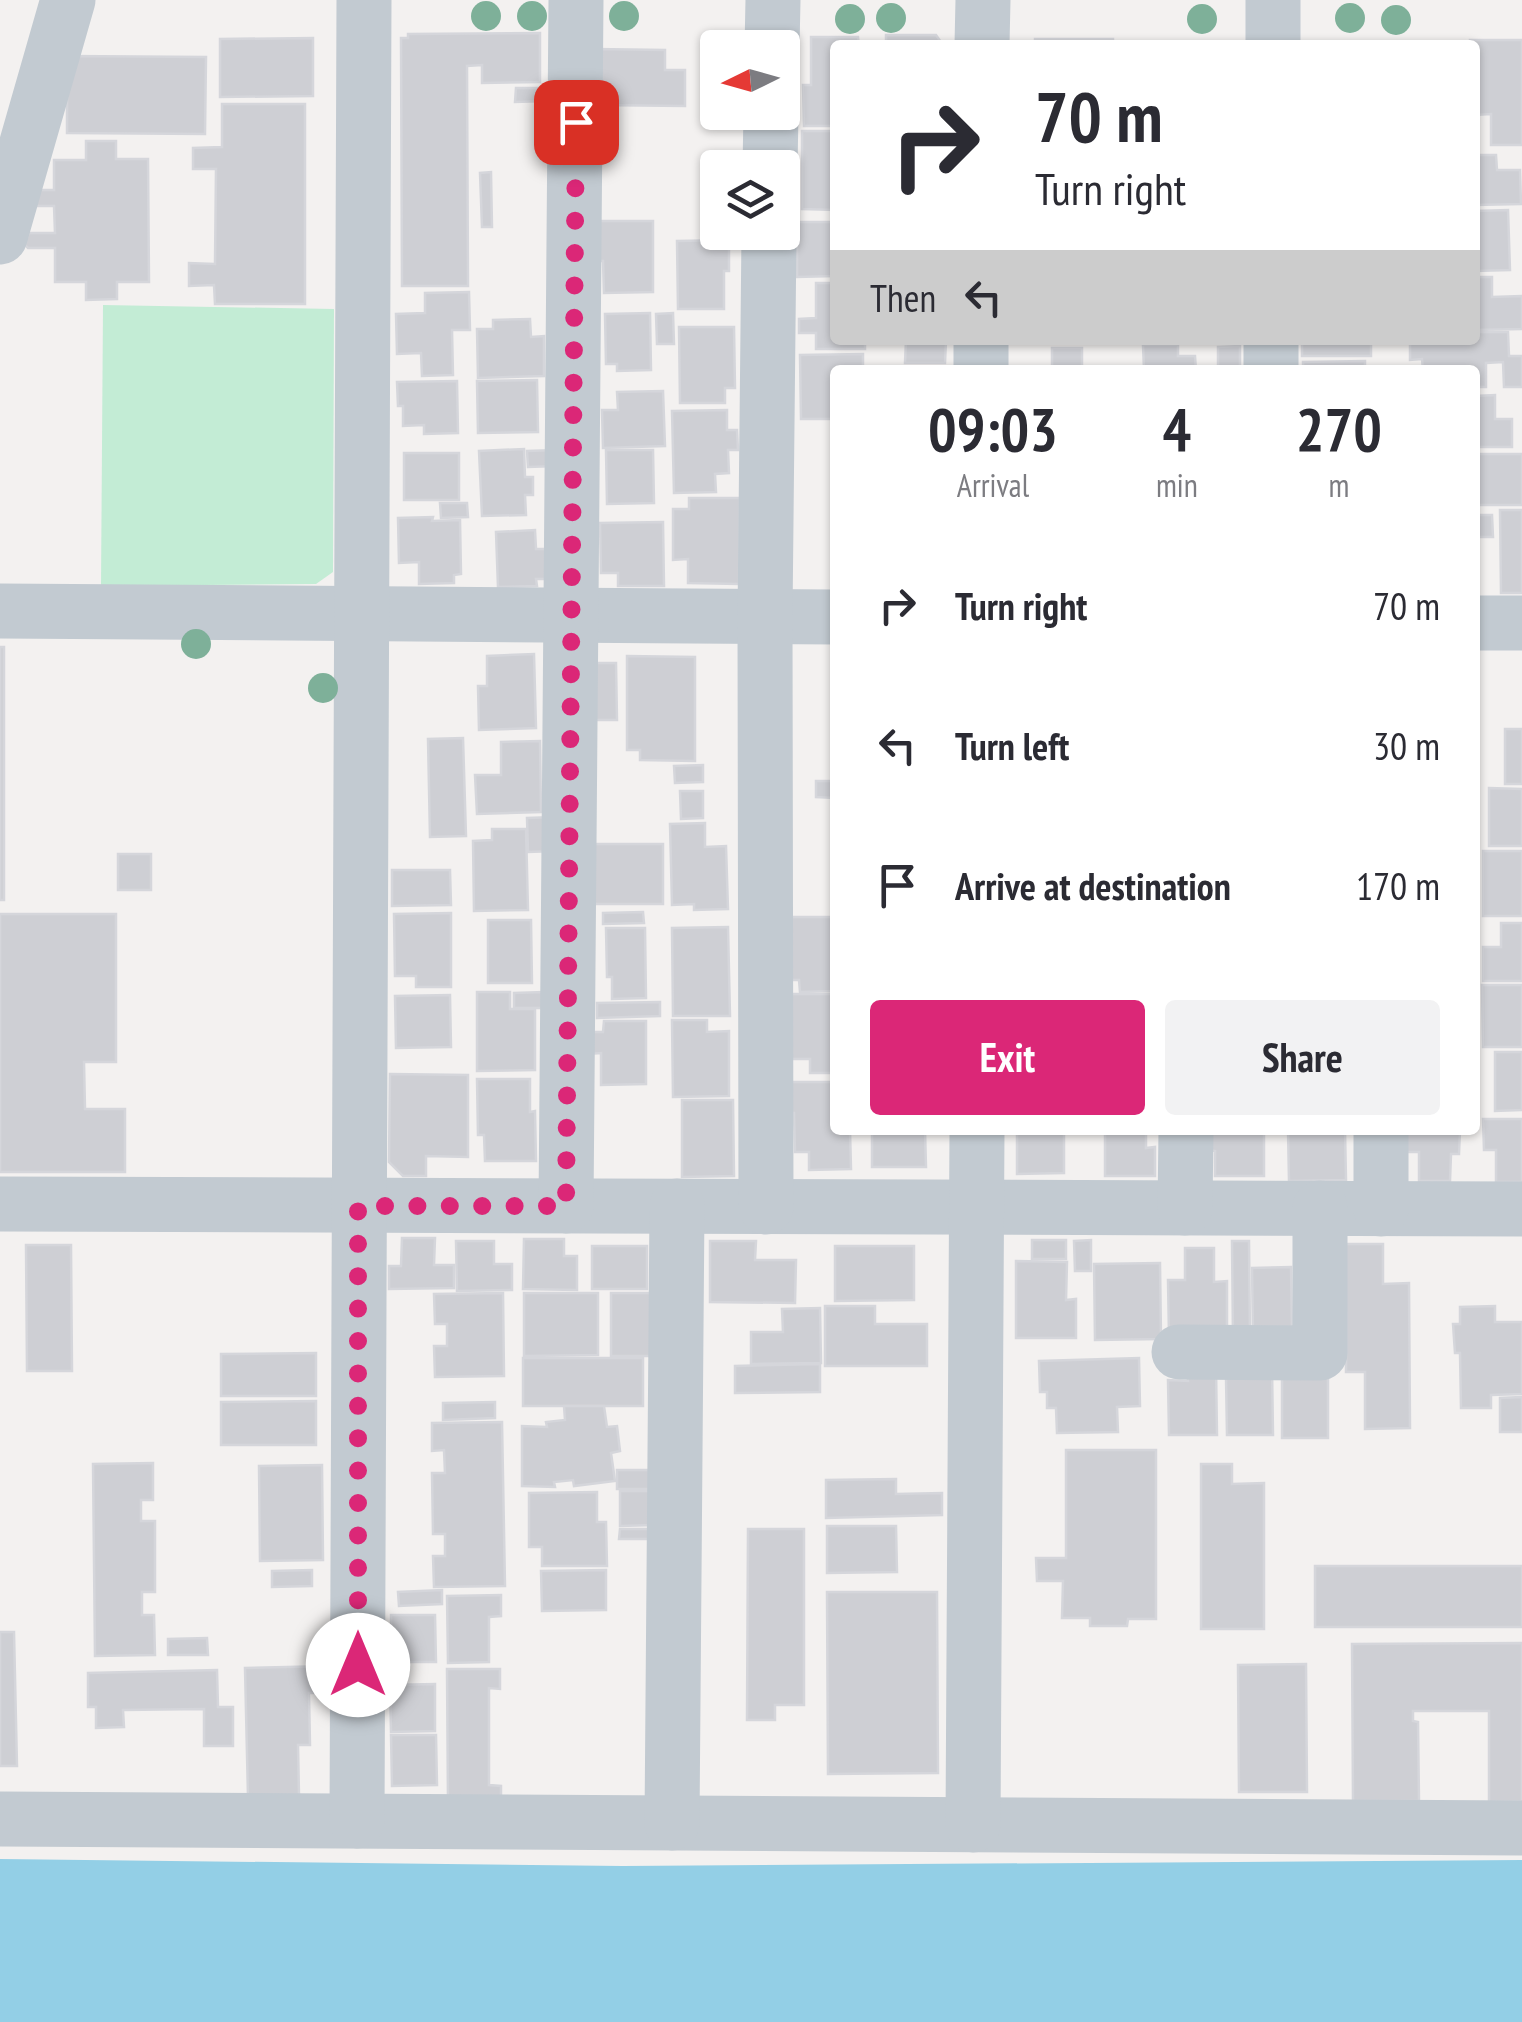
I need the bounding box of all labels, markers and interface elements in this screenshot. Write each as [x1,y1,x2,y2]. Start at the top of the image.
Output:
north arrow [700,30,800,130]
map controls [700,30,800,250]
text: 70 m [1035,71,1163,161]
pin [534,80,619,165]
icon: right [870,80,1000,210]
icon: arrive [549,95,604,150]
button: layers [700,150,800,250]
text: Turn right [1035,159,1186,217]
icon: left [956,270,1011,325]
text: Then [870,273,936,322]
text: 09:03 [928,390,1058,468]
text: 4 [1163,390,1191,468]
text: 270 [1296,390,1382,468]
text: Arrival [957,464,1029,506]
text: min [1156,464,1198,506]
text: m [1328,464,1349,506]
icon: right [870,578,925,633]
text: Turn right [955,581,1087,630]
text: 70 m [1373,581,1440,630]
icon: left [870,718,925,773]
text: Turn left [955,721,1069,770]
text: 30 m [1373,721,1440,770]
icon: arrive [870,858,925,913]
text: Arrive at destination [955,861,1231,910]
text: 170 m [1356,861,1440,910]
button: Exit [870,1000,1145,1115]
button: Share [1165,1000,1440,1115]
position arrow [306,1613,410,1717]

